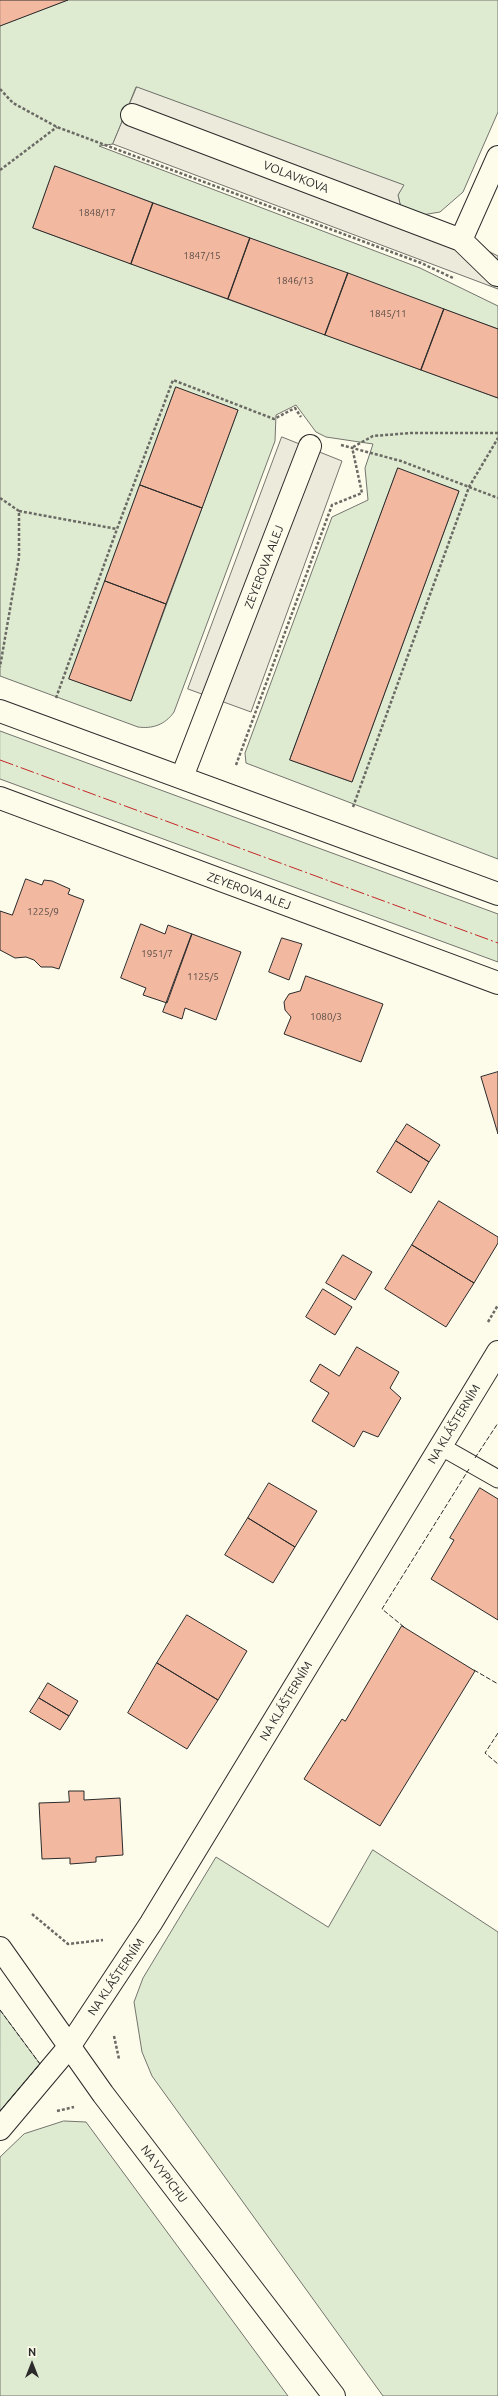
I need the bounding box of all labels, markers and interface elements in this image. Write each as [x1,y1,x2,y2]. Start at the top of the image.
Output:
street label: VOLAVKOVA [261,158,331,196]
house number: 1848/17 [78,207,116,219]
house number: 1847/15 [183,250,221,262]
house number: 1846/13 [276,275,314,287]
house number: 1845/11 [369,308,407,320]
street label: ZEYEROVA ALEJ [241,523,287,611]
street label: ZEYEROVA ALEJ [205,869,293,913]
house number: 1225/9 [27,906,59,918]
house number: 1951/7 [141,948,173,960]
house number: 1125/5 [187,971,219,983]
house number: 1080/3 [310,1011,342,1023]
street label: NA KLÁŠTERNÍM [425,1382,483,1466]
street label: NA KLÁŠTERNÍM [257,1659,315,1743]
street label: NA KLÁŠTERNÍM [85,1936,147,2018]
street label: NA VYPICHU [138,2142,190,2206]
north arrow [12,2344,52,2384]
text: N [28,2346,36,2358]

